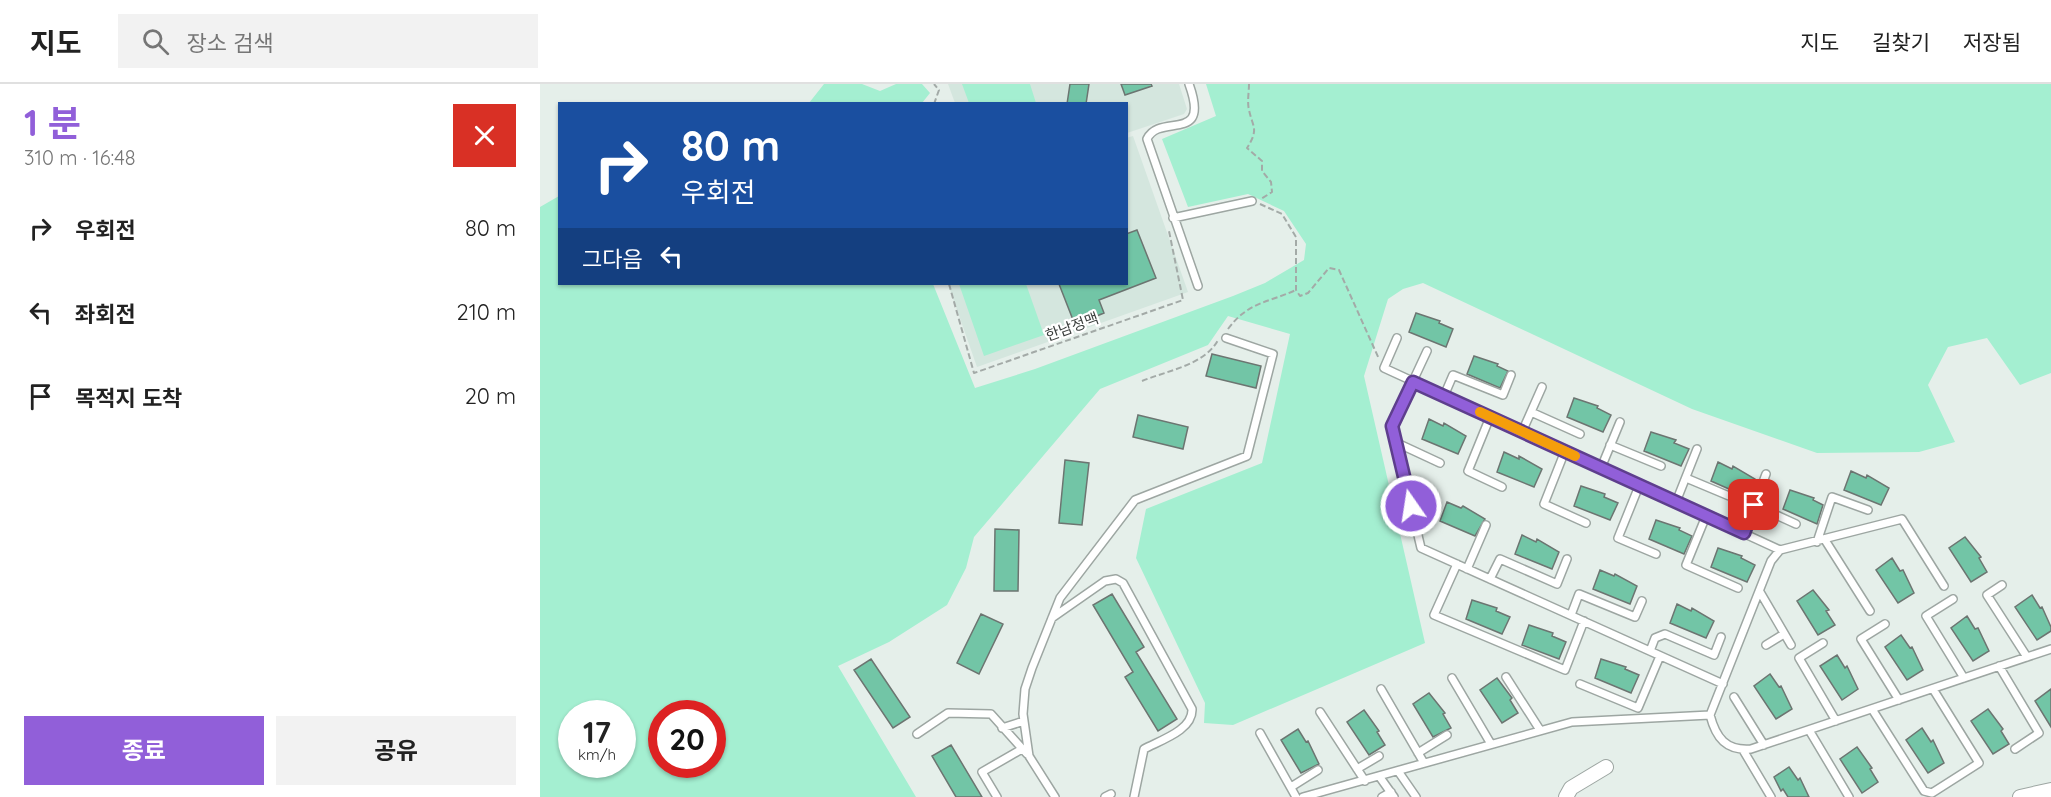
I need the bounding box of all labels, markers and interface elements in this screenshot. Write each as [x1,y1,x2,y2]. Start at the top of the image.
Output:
search box [118,14,538,68]
text: 지도 [30,25,82,60]
icon: search [139,25,172,58]
text: 장소 검색 [187,29,274,57]
text: 지도 [1800,29,1839,55]
text: 길찾기 [1872,29,1930,55]
text: 저장됨 [1963,29,2021,55]
text: 1 분 [24,100,81,145]
button: close [453,104,516,167]
text: 80 m [681,119,780,172]
icon: right [582,126,660,204]
text: 310 m · 16:48 [24,145,136,170]
text: 우회전 [681,175,756,209]
icon: right [24,212,57,245]
text: 80 m [465,214,516,242]
text: 우회전 [75,216,136,244]
icon: left [655,240,688,273]
text: 그다음 [582,245,643,273]
icon: left [24,296,57,329]
text: 210 m [457,298,516,326]
text: 좌회전 [75,300,136,328]
street label: 한남정맥 [1043,308,1101,345]
icon: arrive [24,380,57,413]
text: 20 m [465,382,516,410]
text: 목적지 도착 [75,384,182,412]
position arrow [1379,474,1443,538]
pin [1728,479,1779,530]
icon: arrive [1737,488,1770,521]
speed limit sign: 20 [648,700,726,778]
text: 17 [583,713,611,751]
button: 종료 [24,716,264,785]
button: 공유 [276,716,516,785]
text: km/h [578,745,616,764]

